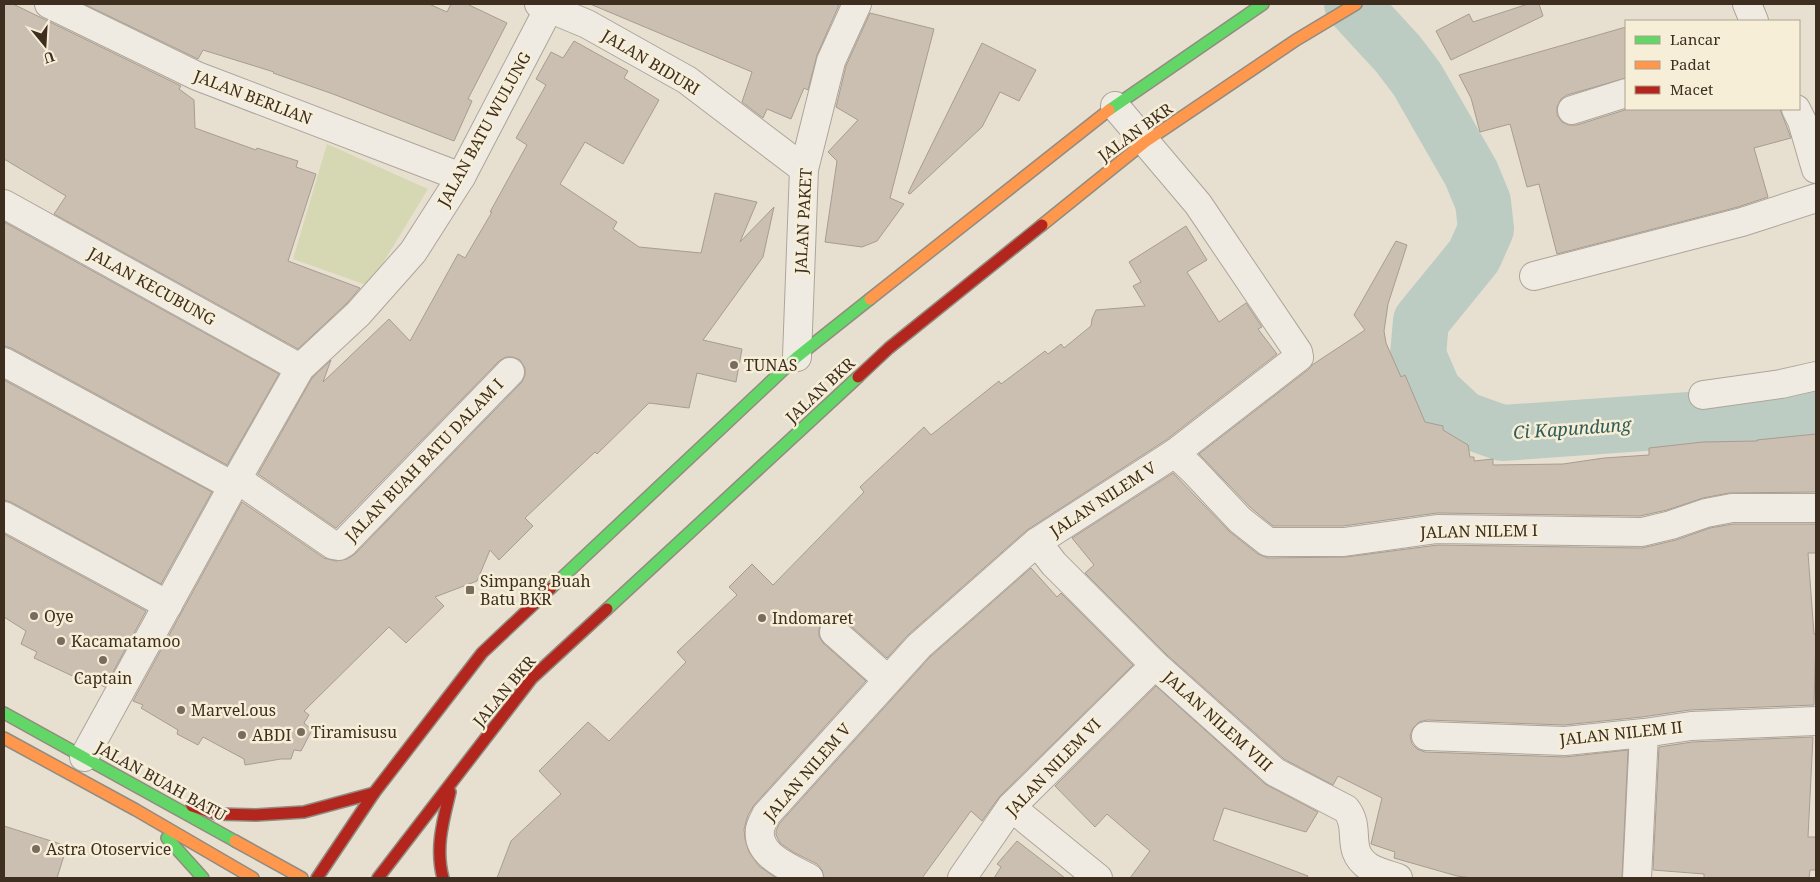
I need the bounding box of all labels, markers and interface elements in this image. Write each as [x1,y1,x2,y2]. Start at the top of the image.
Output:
north arrow [20,20,70,70]
legend [1625,20,1800,110]
street label: JALAN BIDURI [597,24,704,100]
text: Lancar [1670,29,1720,49]
text: U [41,47,57,69]
street label: JALAN BATU WULUNG [432,47,536,211]
text: Padat [1670,54,1710,74]
street label: JALAN BERLIAN [190,64,315,130]
text: Macet [1670,79,1713,99]
street label: JALAN BKR [1093,97,1177,167]
street label: JALAN PAKET [789,167,817,275]
street label: JALAN KECUBUNG [83,241,220,330]
street label: JALAN BKR [780,352,860,428]
place label: TUNAS [744,354,797,376]
marker: TUNAS [728,359,740,371]
street label: JALAN BUAH BATU DALAM I [339,373,508,547]
water label: Ci Kapundung [1512,412,1633,444]
street label: JALAN NILEM V [1045,456,1161,542]
street label: JALAN NILEM I [1419,519,1538,543]
place label: Simpang Buah Batu BKR [480,570,591,610]
marker: Simpang Buah Batu BKR [464,584,476,596]
place label: Oye [44,605,73,627]
place label: Indomaret [772,607,853,629]
marker: Oye [28,610,40,622]
marker: Indomaret [756,612,768,624]
place label: Kacamatamoo [71,630,180,652]
marker: Kacamatamoo [55,635,67,647]
street label: JALAN BKR [467,650,541,732]
marker: Captain [97,654,109,666]
street label: JALAN NILEM VIII [1158,665,1278,776]
place label: Captain [74,667,132,689]
place label: Marvel.ous [191,699,276,721]
marker: Marvel.ous [175,704,187,716]
street label: JALAN NILEM VI [1000,713,1106,822]
street label: JALAN NILEM II [1557,716,1684,751]
street label: JALAN NILEM V [758,718,856,826]
place label: Tiramisusu [311,721,397,743]
place label: ABDI [252,724,291,746]
marker: Tiramisusu [295,726,307,738]
marker: ABDI [236,729,248,741]
street label: JALAN BUAH BATU [91,735,231,826]
place label: Astra Otoservice [46,838,171,860]
marker: Astra Otoservice [30,843,42,855]

